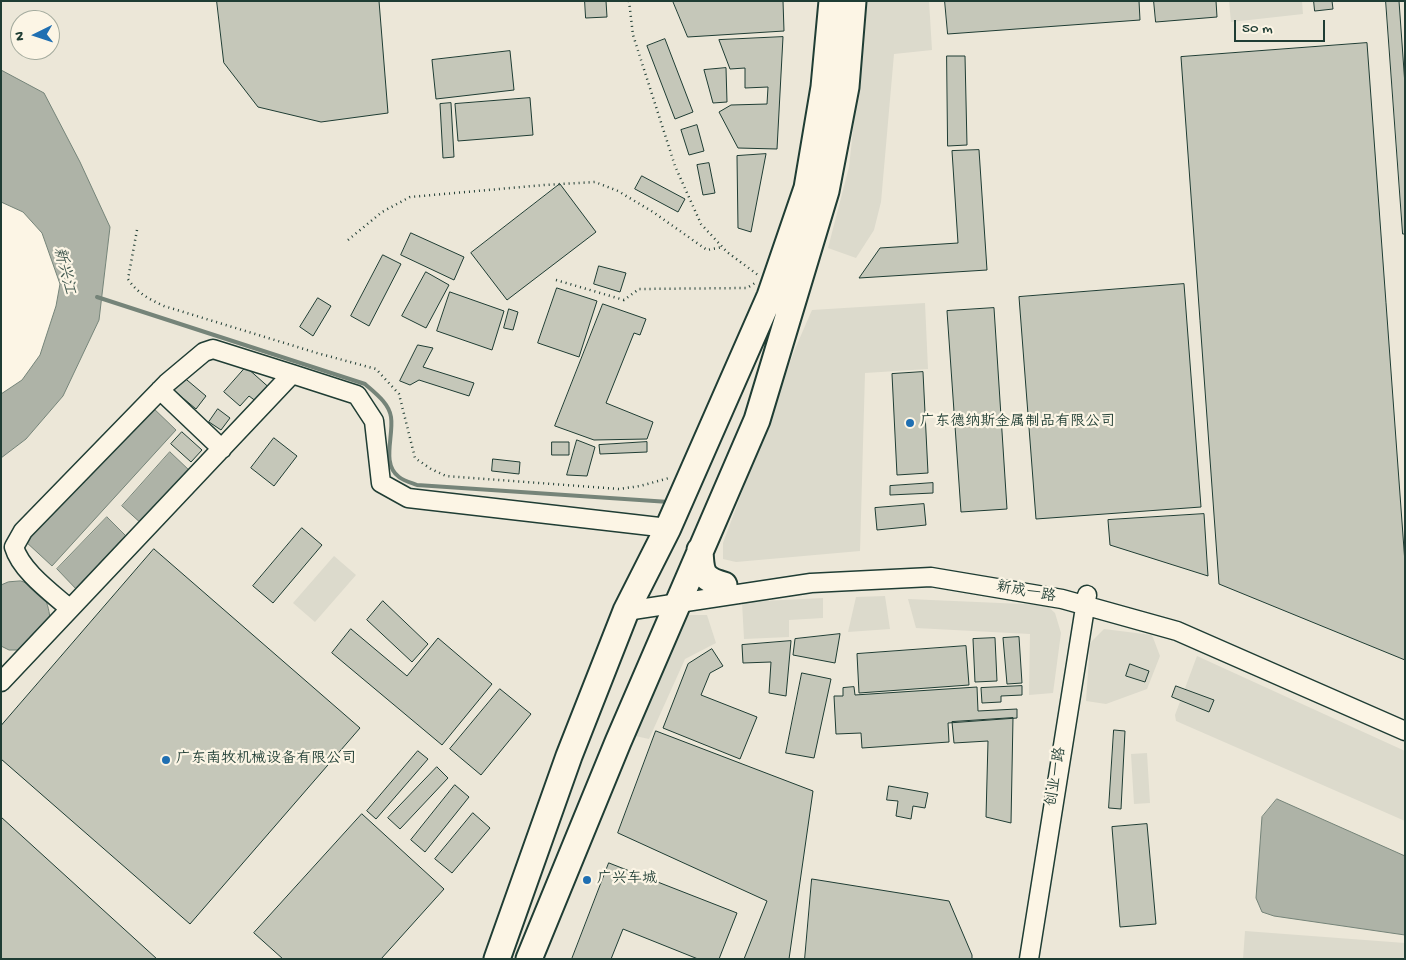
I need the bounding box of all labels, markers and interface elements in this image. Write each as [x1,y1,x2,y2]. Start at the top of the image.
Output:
north arrow [10,10,60,60]
scale bar [1236,10,1327,42]
text: 50 m [1242,20,1273,38]
text: N [12,31,29,41]
water label: 新兴江 [48,245,78,297]
place label: 广东德纳斯金属制品有限公司 [920,414,1115,432]
marker: 广东德纳斯金属制品有限公司 [904,417,916,429]
street label: 新成一路 [995,579,1057,607]
street label: 创业一路 [1043,746,1071,808]
place label: 广东南牧机械设备有限公司 [176,751,356,769]
marker: 广东南牧机械设备有限公司 [160,754,172,766]
place label: 广兴车城 [597,871,657,889]
marker: 广兴车城 [581,874,593,886]

